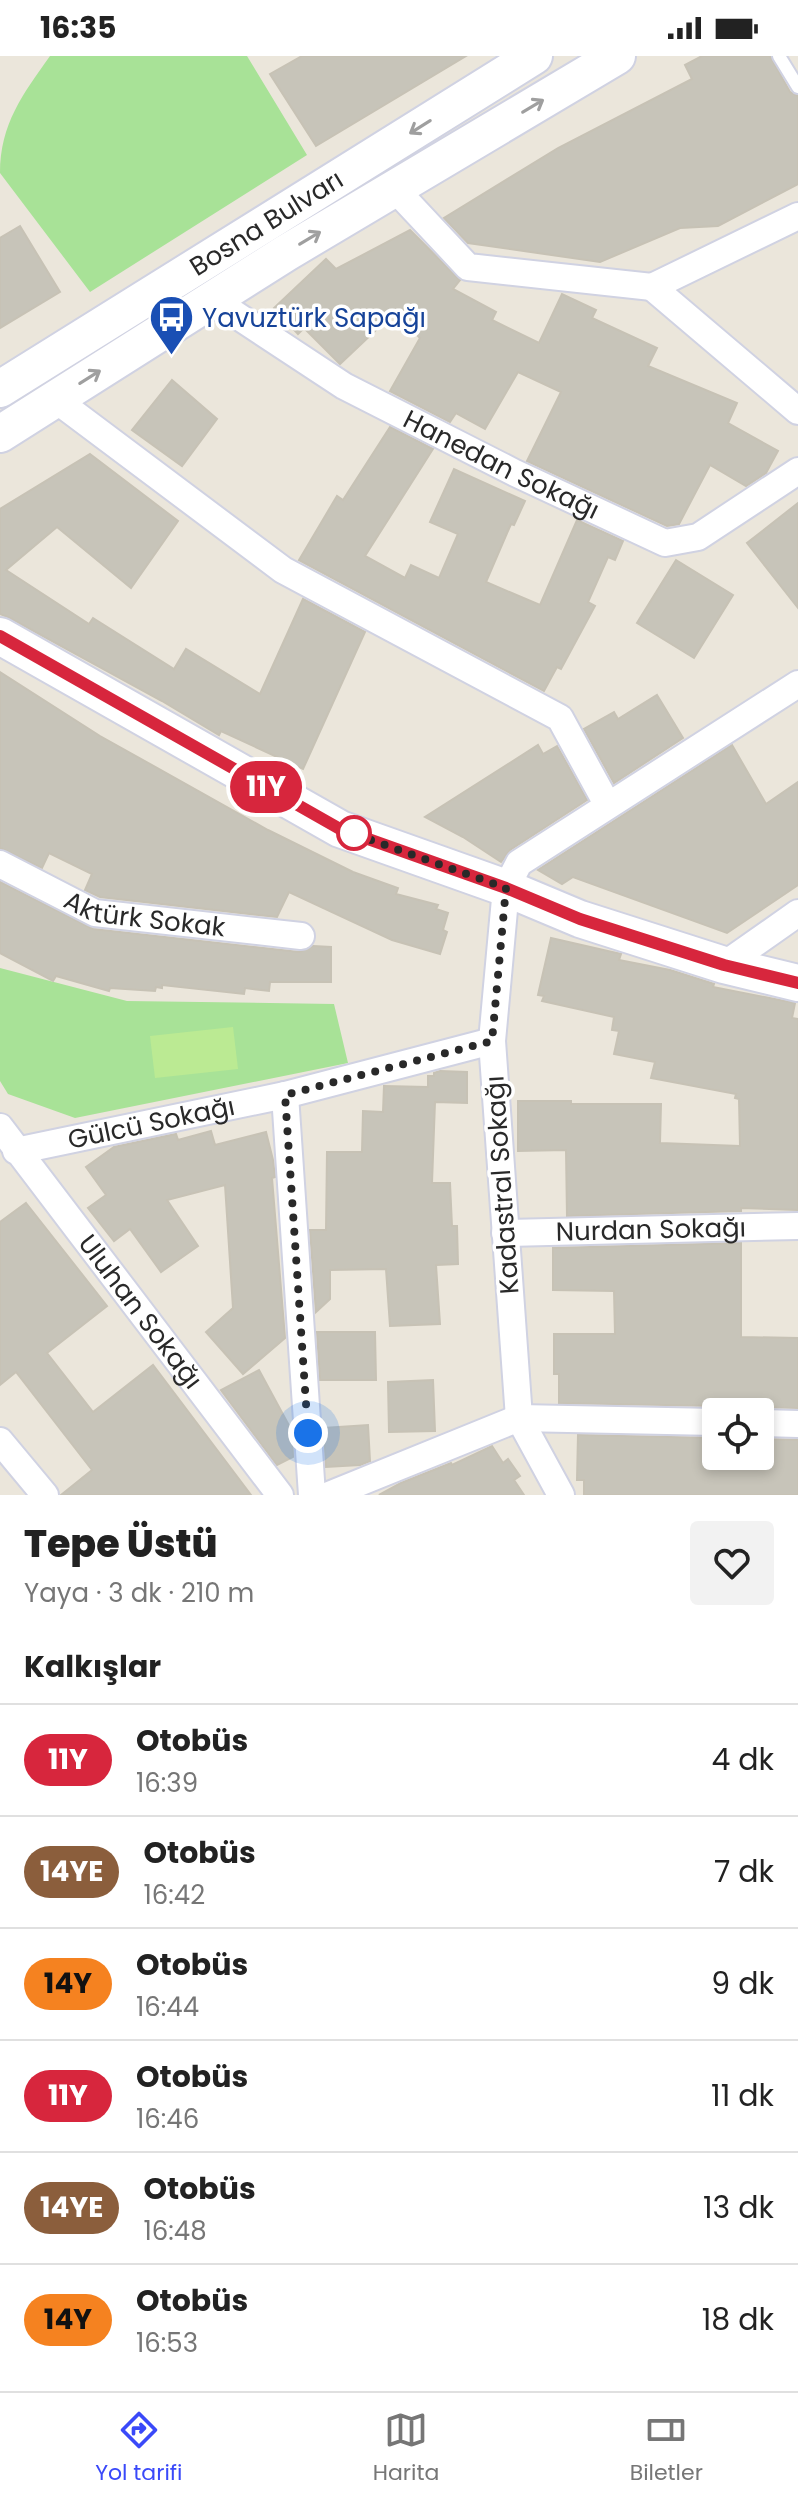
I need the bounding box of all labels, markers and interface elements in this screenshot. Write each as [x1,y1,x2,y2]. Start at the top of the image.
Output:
text: 16:35 [40,6,117,49]
one-way arrow [521,97,544,113]
one-way arrow [409,119,432,135]
street label: Bosna Bulvarı [183,161,350,284]
one-way arrow [298,230,321,246]
bus stop icon: Yavuztürk Sapağı [147,294,195,357]
place label: Yavuztürk Sapağı [202,300,426,336]
one-way arrow [78,368,100,385]
street label: Hanedan Sokağı [397,401,605,528]
line badge: 11Y [220,761,312,813]
text: 11Y [246,767,286,806]
unlabelled marker [337,816,371,850]
street label: Aktürk Sokak [58,882,228,945]
street label: Kadastral Sokağı [476,1075,528,1295]
street label: Gülcü Sokağı [64,1088,238,1158]
street label: Nurdan Sokağı [555,1209,746,1250]
street label: Uluhan Sokağı [70,1227,211,1396]
map controls [702,1398,774,1470]
button: locate [702,1398,774,1470]
your location [288,1413,328,1453]
text: Tepe Üstü [24,1517,218,1570]
button: heart [690,1521,774,1605]
text: Yaya · 3 dk · 210 m [24,1575,254,1611]
text: Kalkışlar [24,1645,161,1688]
text: Otobüs [136,1719,248,1762]
text: 4 dk [711,1738,774,1781]
text: 11Y [48,1740,88,1779]
text: 16:39 [136,1765,198,1801]
text: Otobüs [143,1831,256,1874]
text: 7 dk [714,1850,774,1893]
text: 14YE [40,1852,103,1891]
text: 16:42 [143,1877,205,1913]
text: Otobüs [136,1943,248,1986]
text: 9 dk [711,1962,774,2005]
text: 14Y [44,1964,92,2003]
text: 16:44 [136,1989,199,2025]
text: Otobüs [136,2055,248,2098]
text: 11 dk [711,2074,774,2117]
text: 11Y [48,2076,88,2115]
text: 16:46 [136,2101,199,2137]
text: Otobüs [143,2167,256,2210]
text: 13 dk [703,2186,774,2229]
text: 14YE [40,2188,103,2227]
text: 16:48 [143,2213,207,2249]
text: Otobüs [136,2279,248,2322]
text: 18 dk [702,2298,774,2341]
text: 14Y [44,2300,92,2339]
text: 16:53 [136,2325,198,2361]
tab: Yol tarifi [95,2408,183,2489]
tab: Harita [373,2408,439,2489]
tab: Biletler [630,2408,703,2489]

